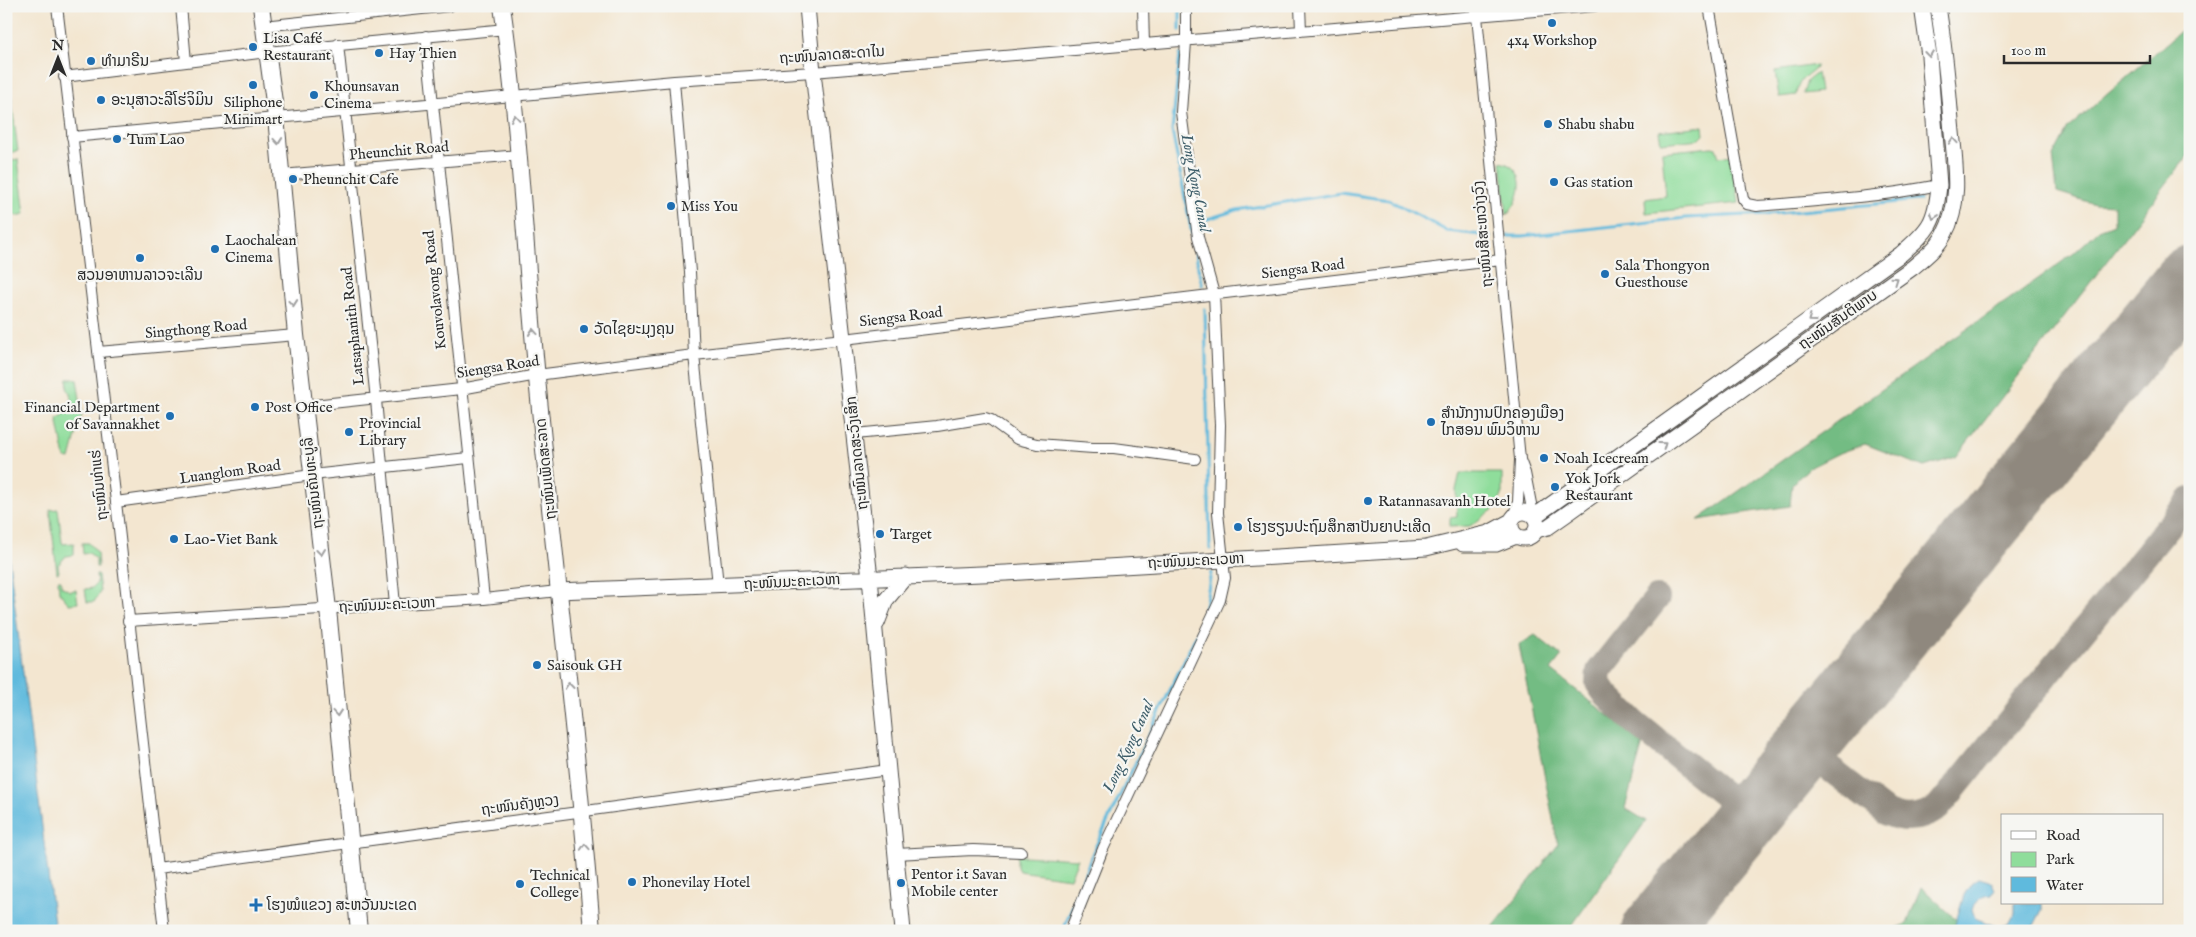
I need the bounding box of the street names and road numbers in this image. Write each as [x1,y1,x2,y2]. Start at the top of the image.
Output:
street label: ຖະໜົນລາດສະດາໄນ [778,42,886,68]
street label: Pheunchit Road [348,137,451,165]
street label: ຖະໜົນສີສະຫວ່າງວົງ [1469,180,1497,288]
street label: Kouvolavong Road [419,229,451,350]
street label: Siengsa Road [1260,254,1347,284]
street label: Latsaphanith Road [337,265,369,386]
street label: ຖະໜົນສັນຕິພາບ [1795,286,1881,354]
street label: Siengsa Road [858,302,945,332]
street label: Singthong Road [144,315,249,343]
street label: Siengsa Road [455,351,542,383]
street label: ຖະໜົນລາດສະວົງເສິກ [842,395,872,511]
street label: ຖະໜົນເພັດສະລາດ [531,417,561,521]
street label: ຖະໜົນຄັນທະບູລີ [298,436,328,530]
street label: ຖະໜົນທ່າແຮ່ [86,449,112,521]
street label: Luanglom Road [178,455,283,489]
street label: ຖະໜົນມະຄະເວຫາ [1147,549,1245,573]
street label: ຖະໜົນມະຄະເວຫາ [743,570,841,594]
street label: ຖະໜົນມະຄະເວຫາ [338,593,436,617]
street label: ຖະໜົນຄັງຫຼວງ [480,790,560,820]

